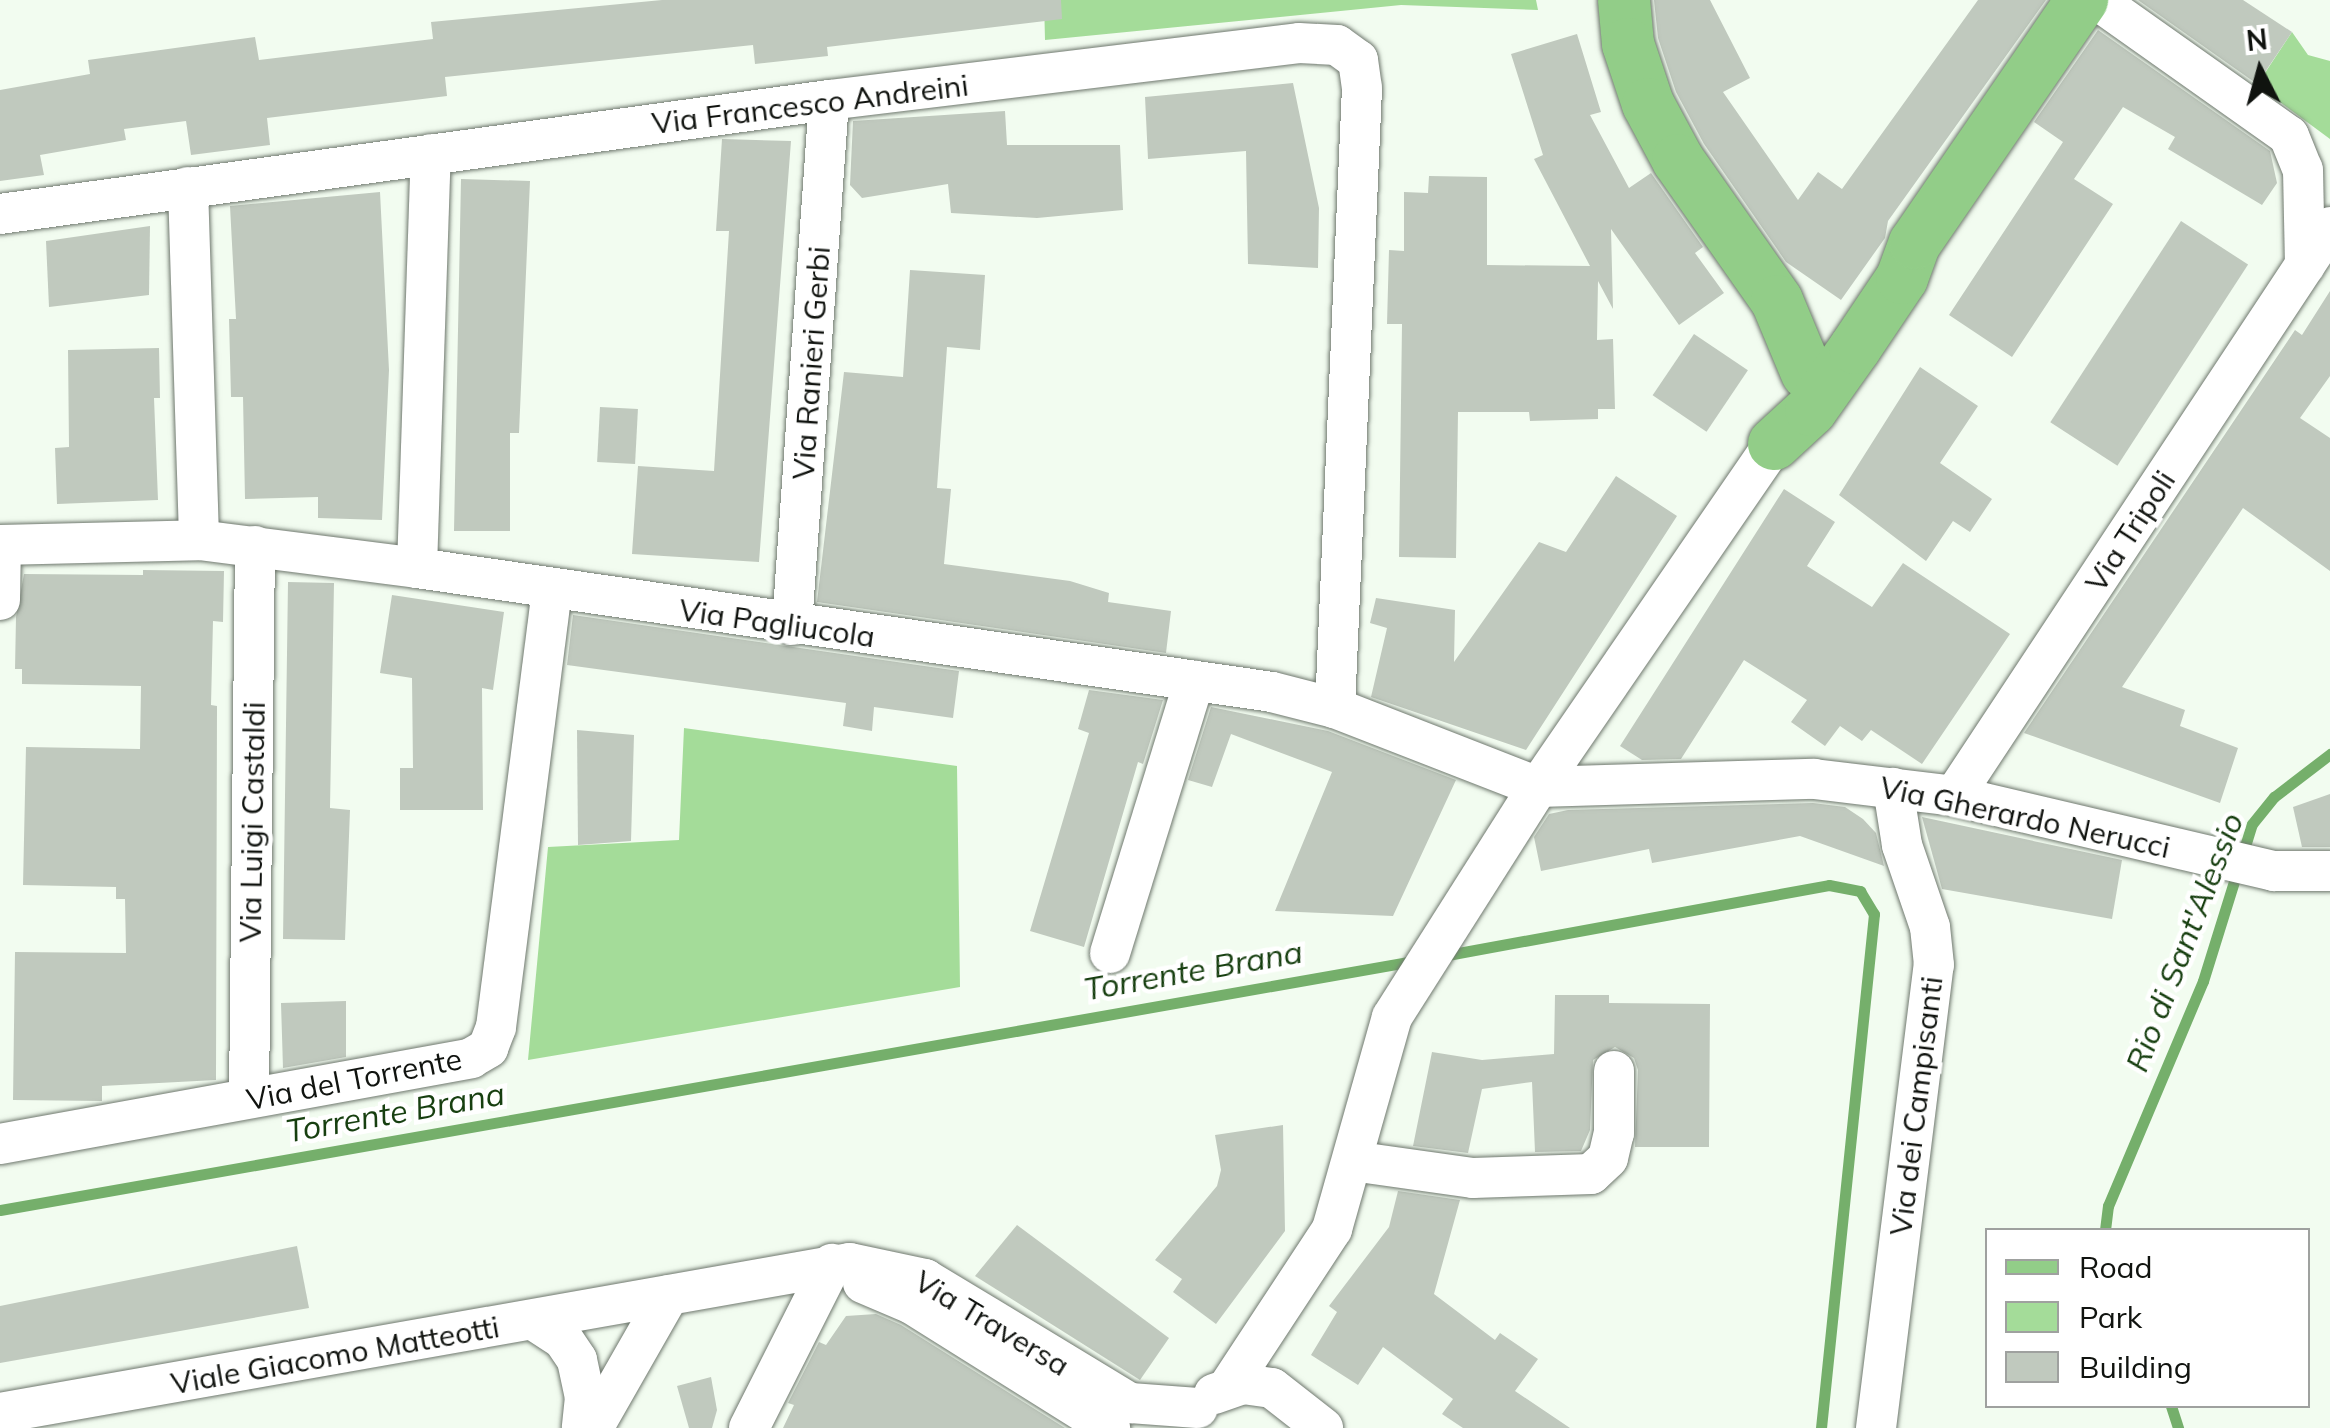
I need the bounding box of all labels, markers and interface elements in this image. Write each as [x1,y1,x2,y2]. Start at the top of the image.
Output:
north arrow [2210,20,2310,120]
text: N [2244,21,2269,58]
street label: Via Francesco Andreini [650,67,970,141]
street label: Via Ranieri Gerbi [785,245,837,481]
street label: Via Tripoli [2078,464,2182,598]
street label: Via Pagliucola [677,591,877,655]
street label: Via Luigi Castaldi [232,701,272,943]
street label: Via Gherardo Nerucci [1877,769,2173,865]
water label: Rio di Sant'Alessio [2117,807,2251,1077]
water label: Torrente Brana [1081,932,1305,1008]
street label: Via dei Campisanti [1882,974,1950,1238]
street label: Via del Torrente [243,1041,465,1117]
water label: Torrente Brana [283,1074,507,1150]
legend [1985,1228,2310,1408]
text: Road [2079,1248,2153,1286]
street label: Via Traversa [908,1263,1076,1383]
text: Park [2079,1298,2142,1336]
street label: Viale Giacomo Matteotti [168,1308,502,1402]
text: Building [2079,1348,2192,1386]

